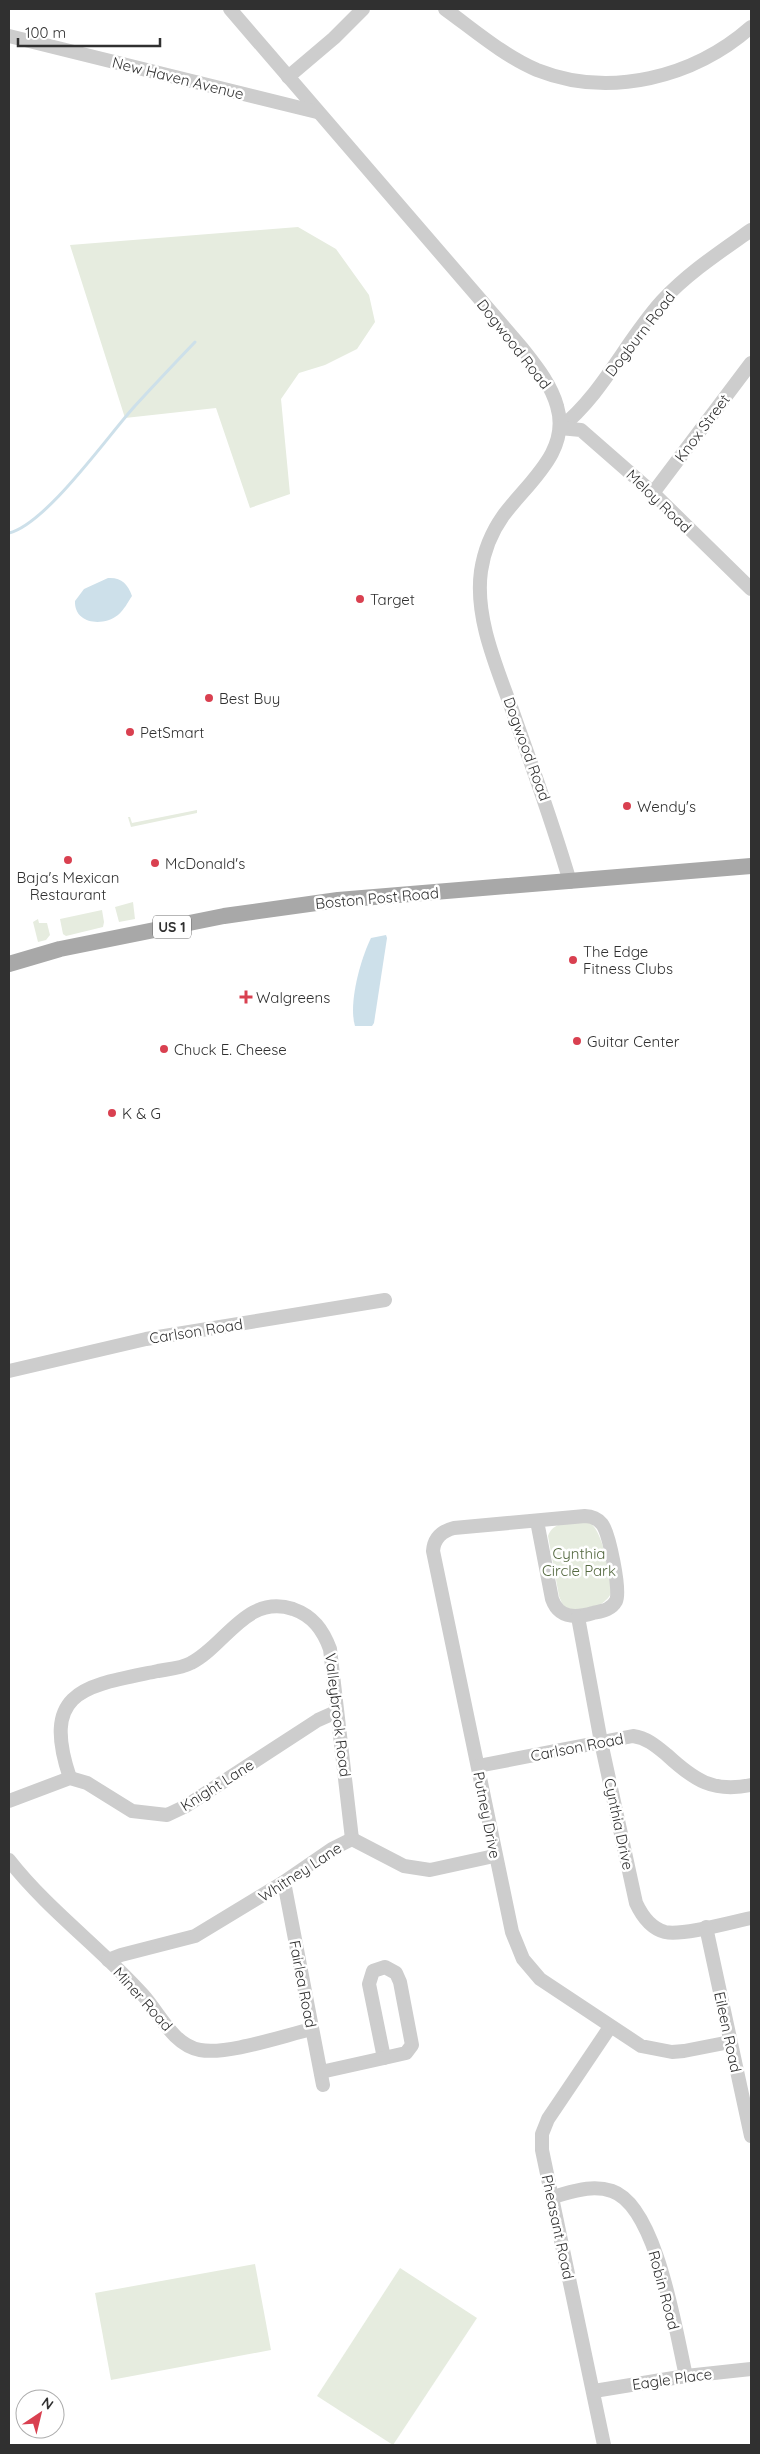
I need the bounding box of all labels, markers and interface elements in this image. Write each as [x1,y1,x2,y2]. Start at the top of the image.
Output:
scale bar [18,15,160,47]
text: 100 m [25,23,66,42]
street label: New Haven Avenue [110,52,246,104]
street label: Dogburn Road [601,288,679,380]
street label: Dogwood Road [473,295,555,393]
street label: Knox Street [670,390,734,466]
street label: Meloy Road [623,465,695,537]
place label: Target [370,590,415,609]
marker: Target [354,593,366,605]
place label: Best Buy [219,689,280,708]
marker: Best Buy [203,692,215,704]
street label: Dogwood Road [499,694,555,804]
place label: PetSmart [140,723,204,742]
marker: PetSmart [124,726,136,738]
place label: Wendy's [637,797,696,816]
marker: Wendy's [621,800,633,812]
marker: Baja's Mexican Restaurant [62,854,74,866]
place label: McDonald's [165,854,245,873]
marker: McDonald's [149,857,161,869]
place label: Baja's Mexican Restaurant [17,868,119,904]
street label: Boston Post Road [314,883,440,913]
road number: US 1 [153,916,191,939]
place label: The Edge Fitness Clubs [583,942,673,978]
marker: The Edge Fitness Clubs [567,954,579,966]
place label: Walgreens [256,988,330,1007]
marker: Walgreens [240,991,252,1003]
place label: Guitar Center [587,1032,680,1051]
marker: Guitar Center [571,1035,583,1047]
place label: Chuck E. Cheese [174,1040,287,1059]
marker: Chuck E. Cheese [158,1043,170,1055]
place label: K & G [122,1104,161,1123]
marker: K & G [106,1107,118,1119]
street label: Carlson Road [148,1314,244,1348]
park label: Cynthia Circle Park [542,1544,616,1580]
street label: Valleybrook Road [321,1652,355,1778]
street label: Carlson Road [529,1729,625,1765]
street label: Knight Lane [177,1755,257,1815]
street label: Putney Drive [469,1770,505,1860]
street label: Cynthia Drive [600,1776,638,1872]
street label: Whitney Lane [255,1838,345,1906]
street label: Fairlea Road [285,1939,321,2029]
street label: Miner Road [109,1963,177,2035]
street label: Eileen Road [710,1990,746,2074]
street label: Pheasant Road [538,2173,578,2281]
street label: Robin Road [644,2248,684,2332]
street label: Eagle Place [631,2364,713,2394]
north arrow [15,2389,65,2439]
text: N [38,2393,57,2414]

